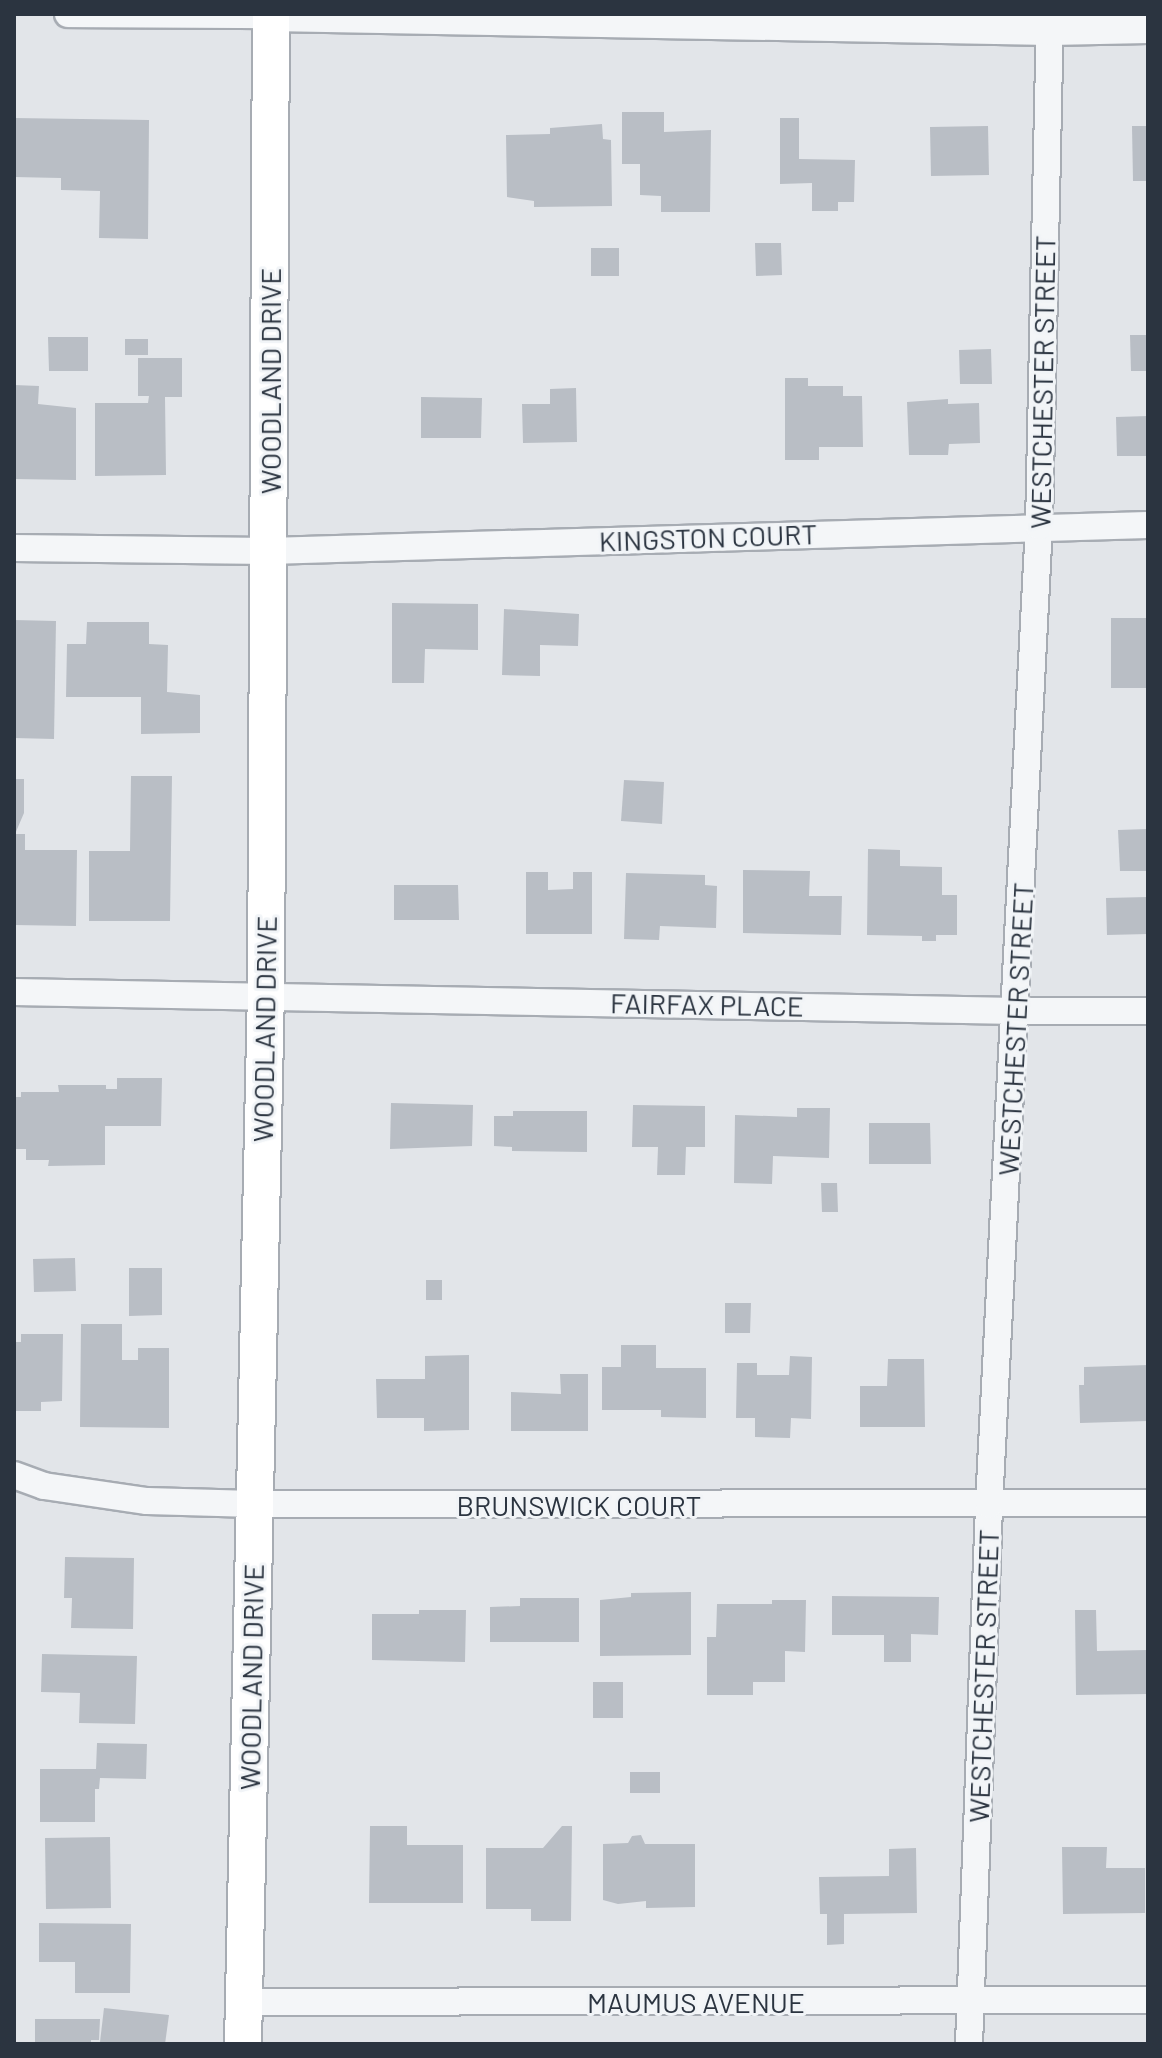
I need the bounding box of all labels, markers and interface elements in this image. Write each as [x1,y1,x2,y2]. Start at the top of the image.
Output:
street label: WESTCHESTER STREET [1023,235,1061,529]
street label: WOODLAND DRIVE [253,268,287,494]
street label: KINGSTON COURT [598,516,818,558]
street label: WESTCHESTER STREET [991,881,1039,1177]
street label: WOODLAND DRIVE [245,916,283,1142]
street label: FAIRFAX PLACE [610,986,804,1022]
street label: BRUNSWICK COURT [457,1488,701,1522]
street label: WESTCHESTER STREET [961,1529,1005,1823]
street label: WOODLAND DRIVE [232,1564,270,1790]
street label: MAUMUS AVENUE [587,1985,805,2019]

